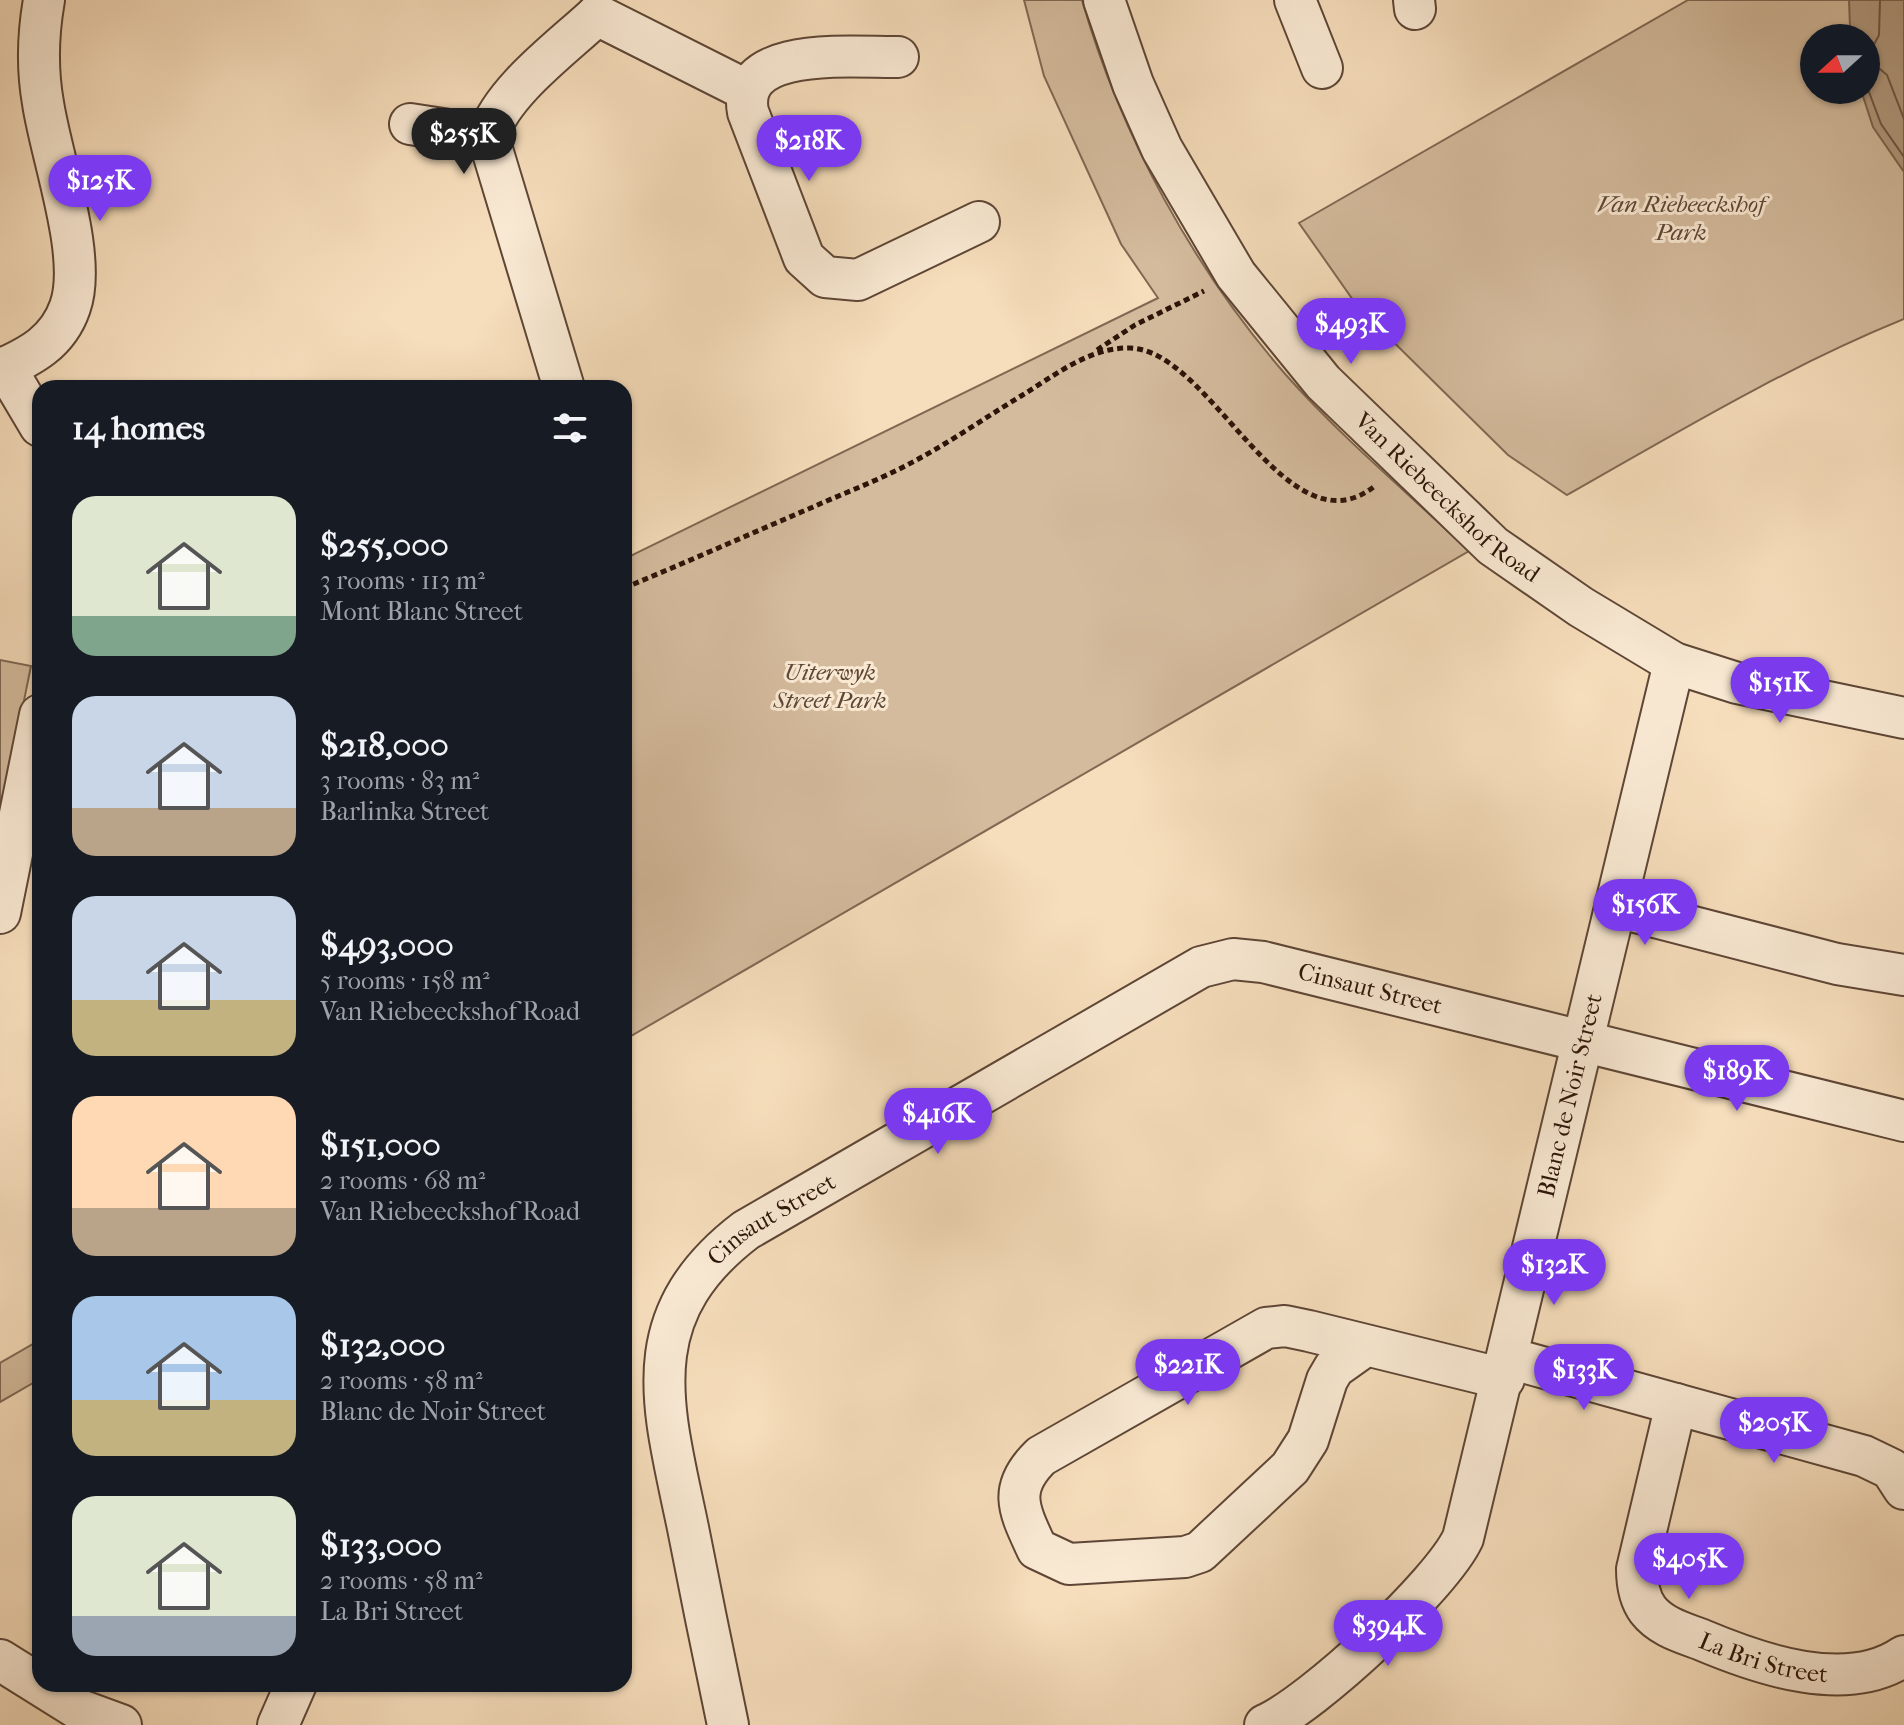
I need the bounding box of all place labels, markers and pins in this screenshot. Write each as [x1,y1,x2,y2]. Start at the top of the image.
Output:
pin: $255K [408,108,520,176]
pin: $218K [753,115,865,183]
pin: $125K [44,155,156,223]
pin: $493K [1295,298,1407,366]
pin: $151K [1724,657,1836,725]
pin: $156K [1589,879,1701,947]
pin: $189K [1681,1045,1793,1113]
pin: $416K [882,1088,994,1156]
pin: $132K [1498,1239,1610,1307]
pin: $221K [1132,1339,1244,1407]
pin: $133K [1528,1344,1640,1412]
pin: $205K [1718,1397,1830,1465]
pin: $405K [1633,1533,1745,1601]
pin: $394K [1332,1600,1444,1668]

